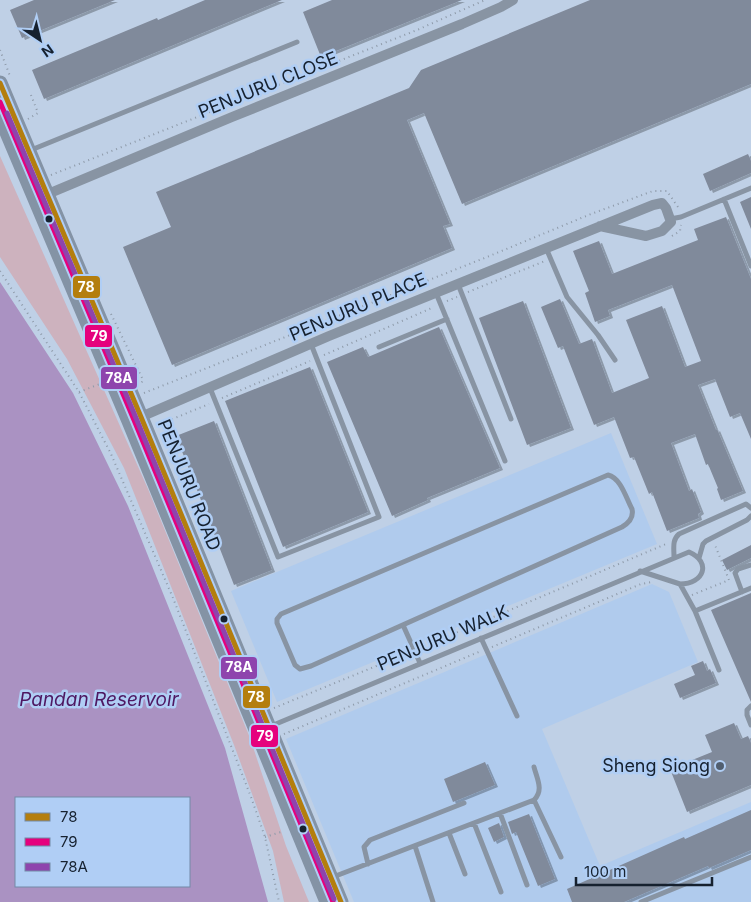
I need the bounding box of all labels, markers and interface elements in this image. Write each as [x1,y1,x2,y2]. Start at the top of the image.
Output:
north arrow [15,15,65,65]
text: N [38,41,57,61]
street label: PENJURU CLOSE [195,47,341,122]
unlabelled marker [44,214,54,224]
street label: PENJURU PLACE [286,268,430,345]
line badge: 78 [72,275,101,299]
text: 78 [77,278,95,295]
line badge: 79 [84,324,113,348]
text: 79 [90,327,108,344]
line badge: 78A [100,366,138,390]
text: 78A [105,369,133,386]
street label: PENJURU ROAD [154,416,225,554]
street label: PENJURU WALK [374,600,512,675]
unlabelled marker [219,614,229,624]
line badge: 78A [220,656,258,680]
text: 78A [225,658,253,675]
line badge: 78 [242,685,271,709]
water label: Pandan Reservoir [19,688,180,711]
text: 78 [247,688,265,705]
line badge: 79 [250,724,279,748]
text: 79 [256,727,274,744]
place label: Sheng Siong [602,755,710,776]
marker: Sheng Siong [714,760,726,772]
legend [15,797,190,887]
text: 78 [60,807,78,826]
unlabelled marker [298,824,308,834]
text: 79 [60,832,78,851]
scale bar [576,854,712,886]
text: 78A [60,857,88,876]
text: 100 m [584,862,626,881]

